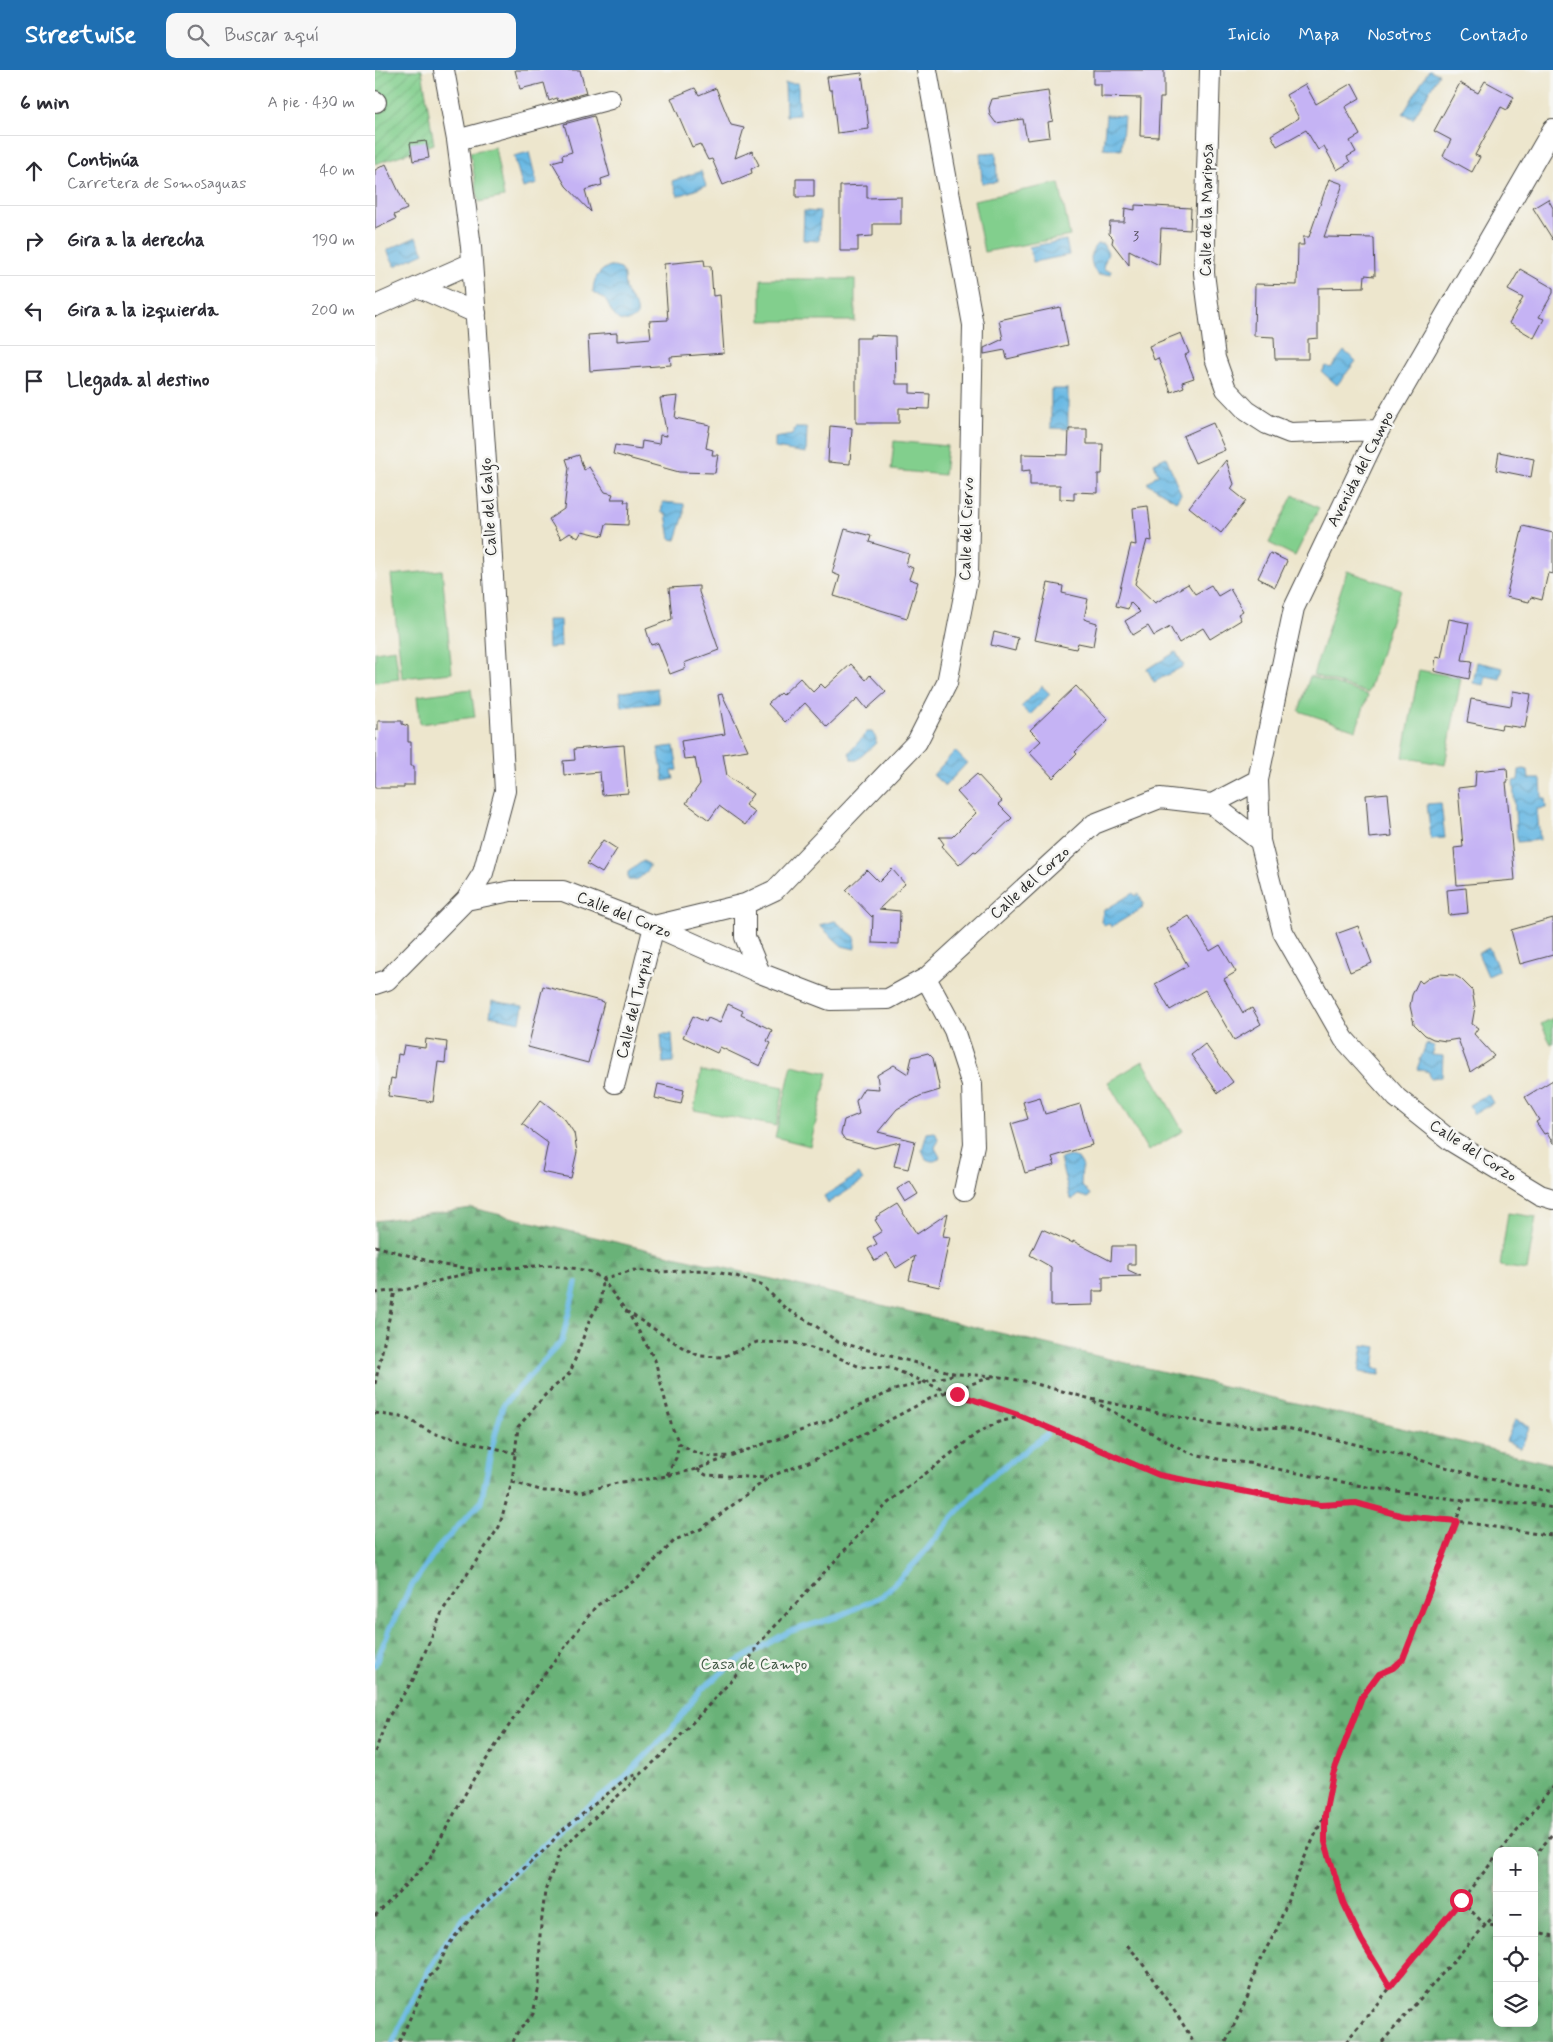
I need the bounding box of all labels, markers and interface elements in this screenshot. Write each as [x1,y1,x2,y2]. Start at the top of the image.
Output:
search box [166,13,516,58]
text: Streetwise [25,20,136,51]
icon: search [184,21,212,49]
text: Buscar aquí [224,23,320,48]
text: Inicio [1228,23,1270,47]
text: Mapa [1298,23,1339,47]
text: Nosotros [1367,23,1432,47]
text: Contacto [1460,23,1528,47]
text: 6 min [20,89,70,117]
text: A pie · 430 m [267,92,355,113]
street label: Calle de la Mariposa [1195,143,1219,277]
text: Continúa [67,148,139,173]
icon: ahead [20,157,48,185]
text: 40 m [319,160,355,181]
text: Carretera de Somosaguas [67,173,246,194]
icon: right [20,227,48,255]
house number: 3 [1133,227,1139,245]
text: Gira a la derecha [67,228,205,253]
text: 190 m [312,230,355,251]
icon: left [20,297,48,325]
text: Gira a la izquierda [67,298,218,323]
text: 200 m [311,300,355,321]
icon: arrive [20,367,48,395]
text: Llegada al destino [67,368,209,393]
street label: Avenida del Campo [1323,407,1399,530]
street label: Calle del Galgo [476,457,503,557]
street label: Calle del Ciervo [955,477,979,581]
street label: Calle del Corzo [986,842,1074,924]
street label: Calle del Corzo [574,886,674,944]
street label: Calle del Turpial [611,949,659,1061]
street label: Calle del Corzo [1425,1115,1521,1187]
route end [946,1383,969,1406]
park label: Casa de Campo [701,1654,807,1675]
map controls [1493,1847,1538,2027]
button: + [1493,1847,1538,1892]
route start [1450,1889,1473,1912]
button: − [1493,1892,1538,1937]
button: locate [1493,1937,1538,1982]
button: layers [1493,1982,1538,2027]

